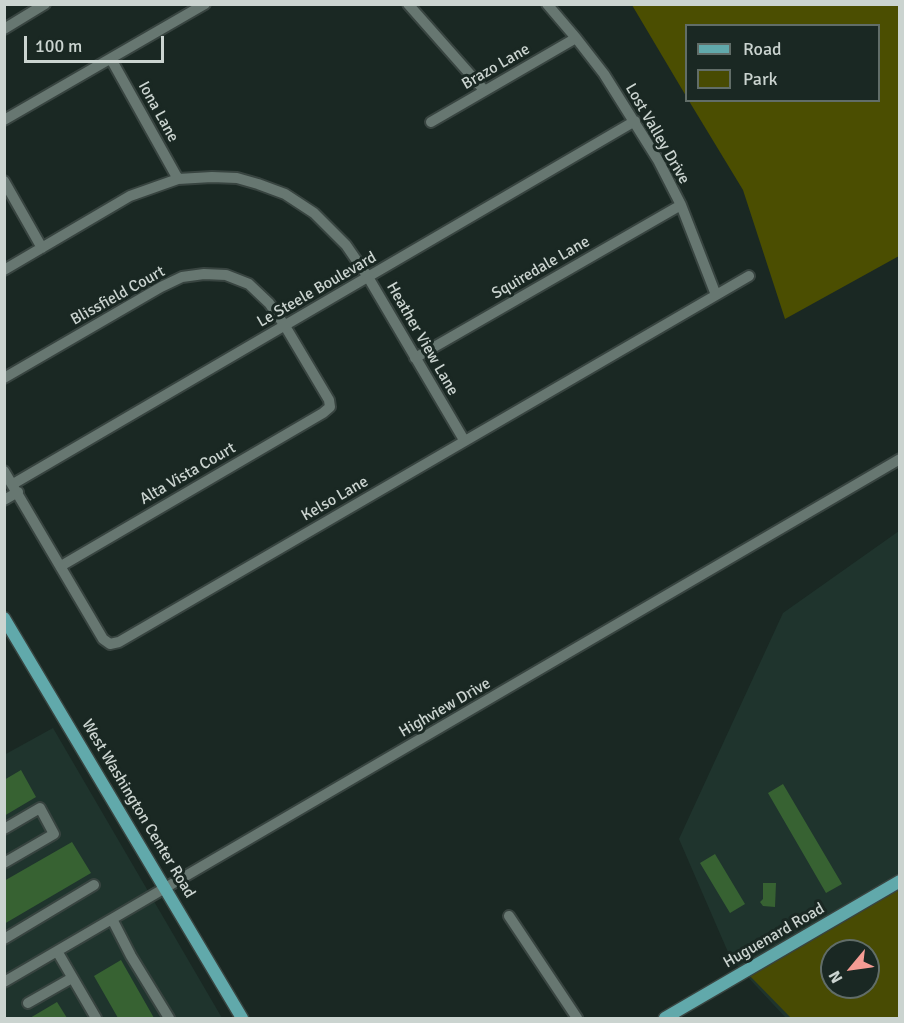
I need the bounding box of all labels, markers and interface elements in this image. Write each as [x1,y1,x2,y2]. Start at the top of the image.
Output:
scale bar [27,24,166,62]
legend [685,24,880,102]
text: 100 m [35,35,82,57]
text: Road [743,38,782,60]
street label: Brazo Lane [459,40,533,94]
text: Park [743,68,778,90]
street label: Iona Lane [134,78,182,146]
street label: Lost Valley Drive [621,80,693,188]
street label: Squiredale Lane [489,232,593,304]
street label: Le Steele Boulevard [254,248,380,332]
street label: Blissfield Court [67,262,169,330]
street label: Heather View Lane [382,279,462,399]
street label: Alta Vista Court [137,439,239,509]
street label: Kelso Lane [298,472,372,526]
street label: Highview Drive [396,674,494,742]
street label: West Washington Center Road [77,716,199,902]
street label: Huguenard Road [720,899,828,973]
north arrow [820,939,880,999]
text: N [825,967,847,986]

